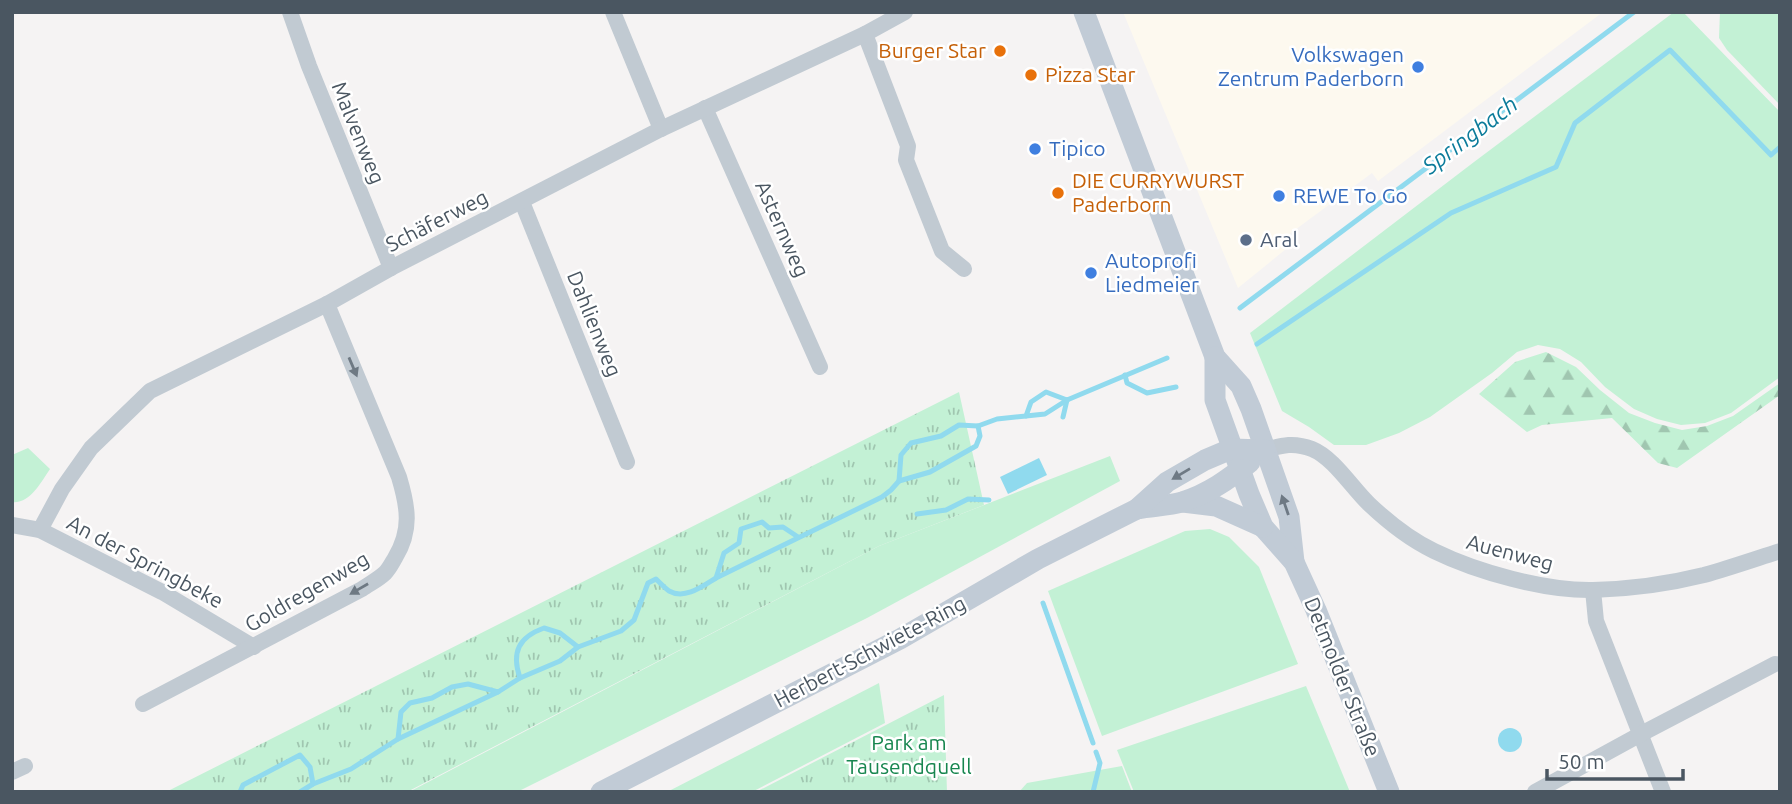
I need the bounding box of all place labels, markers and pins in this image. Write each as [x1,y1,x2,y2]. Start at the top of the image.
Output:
place label: Burger Star [878,38,986,62]
place label: Volkswagen Zentrum Paderborn [1218,42,1404,90]
marker: Burger Star [992,43,1008,59]
marker: Volkswagen Zentrum Paderborn [1410,59,1426,75]
place label: Pizza Star [1045,62,1136,86]
marker: Pizza Star [1023,67,1039,83]
place label: Tipico [1049,136,1106,160]
marker: Tipico [1027,141,1043,157]
place label: DIE CURRYWURST Paderborn [1072,168,1244,216]
place label: REWE To Go [1293,183,1408,207]
marker: DIE CURRYWURST Paderborn [1050,185,1066,201]
marker: REWE To Go [1271,188,1287,204]
place label: Aral [1260,227,1298,251]
marker: Aral [1238,232,1254,248]
place label: Autoprofi Liedmeier [1105,248,1199,296]
marker: Autoprofi Liedmeier [1083,265,1099,281]

